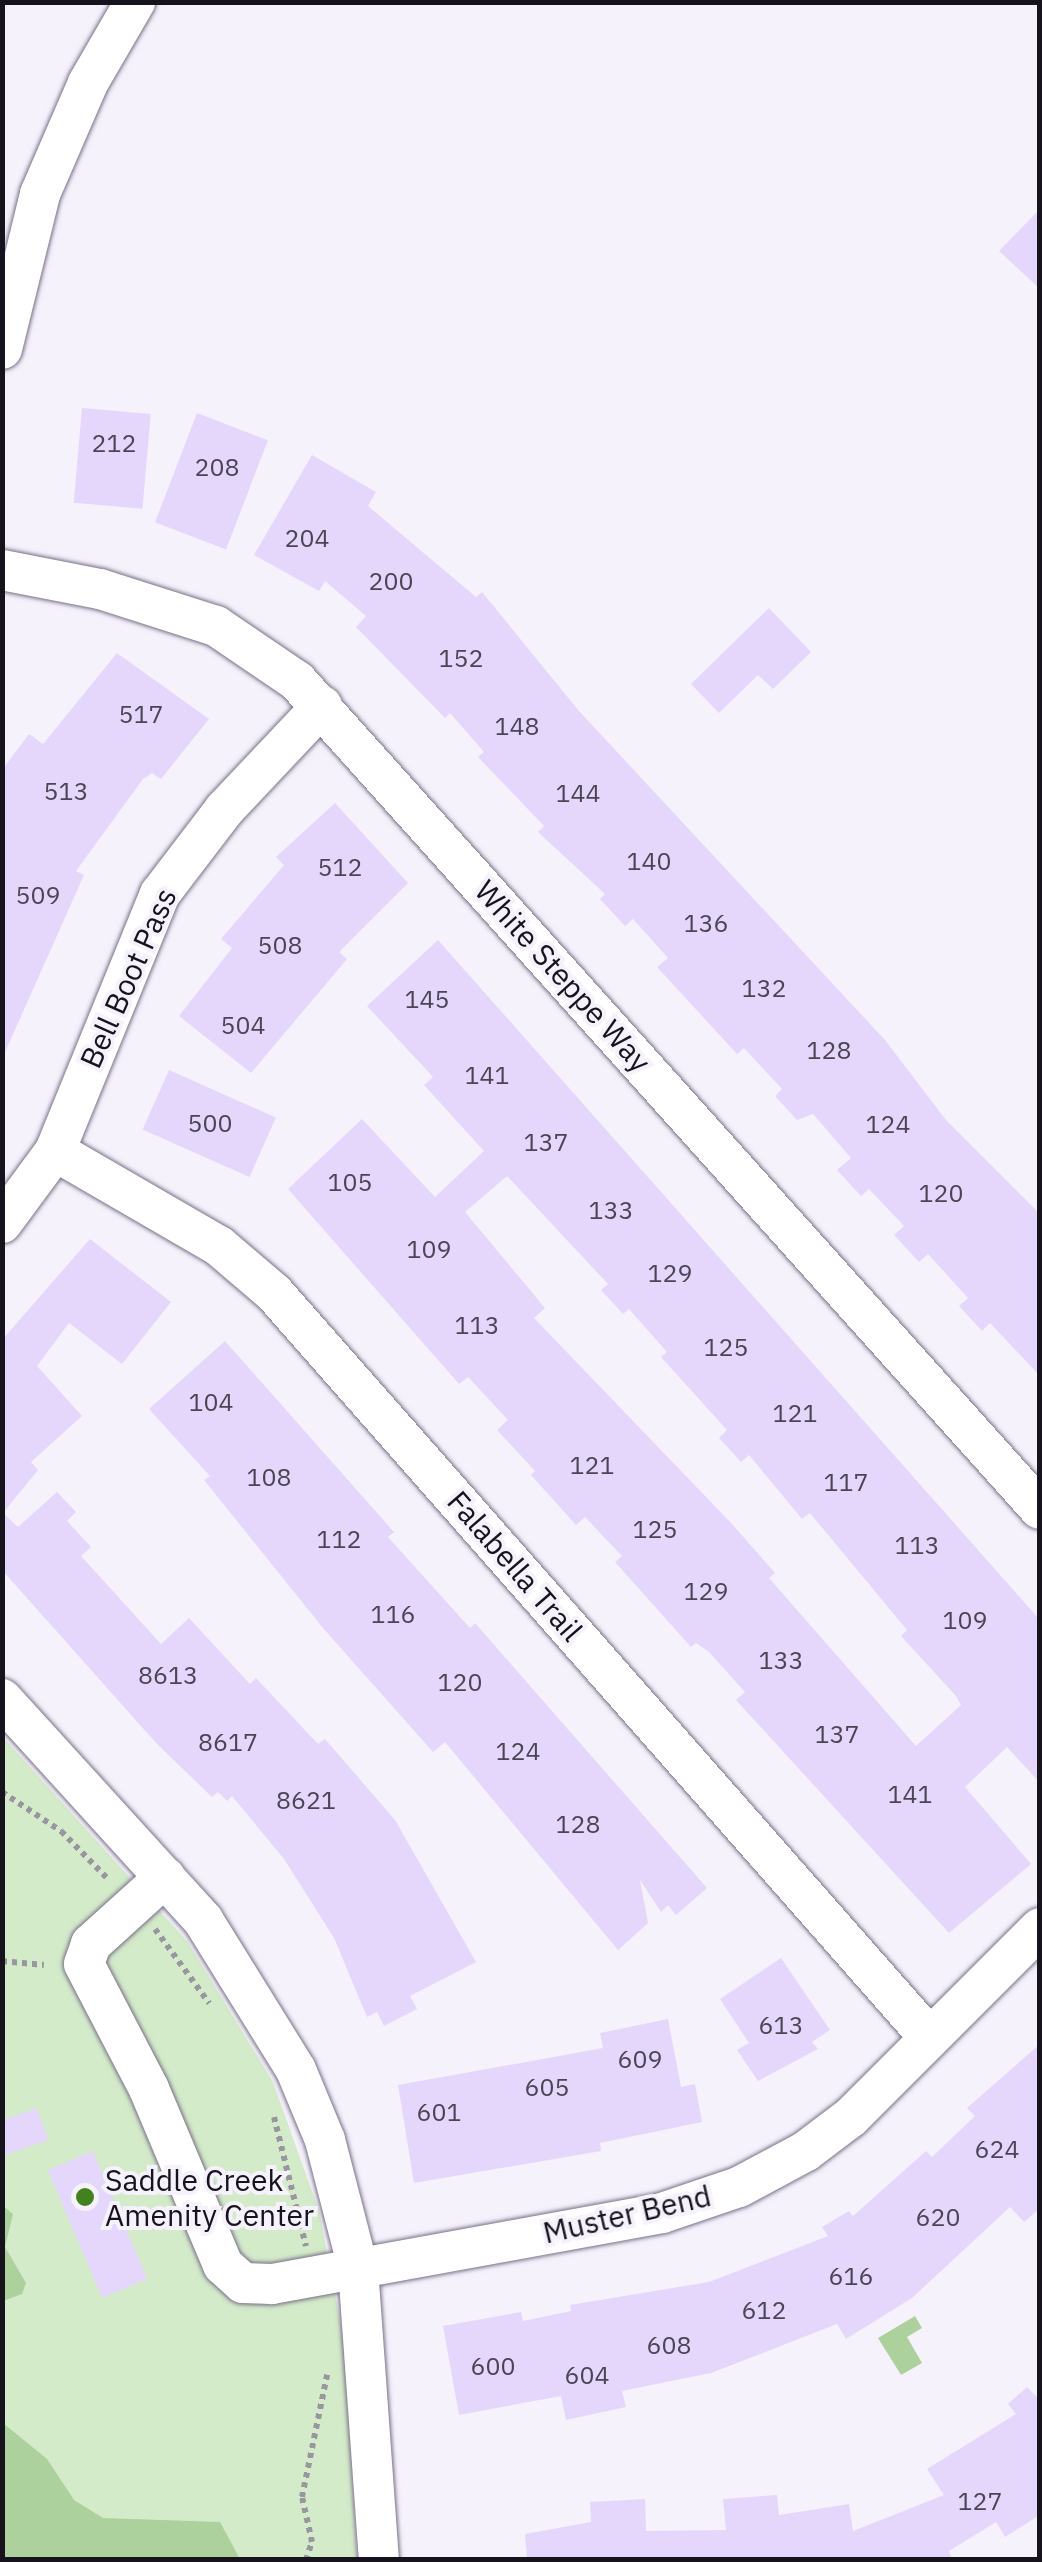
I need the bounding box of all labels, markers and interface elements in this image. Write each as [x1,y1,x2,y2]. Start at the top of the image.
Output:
house number: 212 [92,428,136,458]
house number: 208 [195,452,239,482]
house number: 204 [285,523,329,553]
house number: 200 [369,566,413,596]
house number: 152 [439,643,483,673]
house number: 517 [119,699,163,729]
house number: 148 [495,711,539,741]
house number: 513 [44,776,88,806]
house number: 144 [556,778,600,808]
house number: 140 [627,846,671,876]
house number: 512 [318,852,362,882]
street label: White Steppe Way [468,873,658,1079]
house number: 509 [16,880,60,910]
street label: Bell Boot Pass [72,882,184,1074]
house number: 136 [684,908,728,938]
house number: 508 [258,930,302,960]
house number: 132 [742,973,786,1003]
house number: 145 [405,984,449,1014]
house number: 504 [221,1010,265,1040]
house number: 128 [807,1035,851,1065]
house number: 141 [465,1060,509,1090]
house number: 500 [188,1108,232,1138]
house number: 124 [866,1109,910,1139]
house number: 137 [524,1127,568,1157]
house number: 105 [328,1167,372,1197]
house number: 120 [919,1178,963,1208]
house number: 133 [589,1195,633,1225]
house number: 109 [407,1234,451,1264]
house number: 129 [648,1258,692,1288]
house number: 113 [455,1310,499,1340]
house number: 125 [704,1332,748,1362]
house number: 104 [189,1387,233,1417]
house number: 121 [773,1398,817,1428]
house number: 121 [570,1450,614,1480]
house number: 108 [247,1462,291,1492]
house number: 117 [824,1467,868,1497]
street label: Falabella Trail [440,1484,590,1648]
house number: 125 [633,1514,677,1544]
house number: 112 [317,1524,361,1554]
house number: 113 [895,1530,939,1560]
house number: 129 [684,1576,728,1606]
house number: 116 [371,1599,415,1629]
house number: 109 [943,1605,987,1635]
house number: 133 [759,1645,803,1675]
house number: 8613 [138,1660,198,1690]
house number: 120 [438,1667,482,1697]
house number: 137 [815,1719,859,1749]
house number: 8617 [198,1727,258,1757]
house number: 124 [496,1736,540,1766]
house number: 141 [888,1779,932,1809]
house number: 8621 [276,1785,336,1815]
house number: 128 [556,1809,600,1839]
house number: 613 [759,2010,803,2040]
house number: 609 [618,2044,662,2074]
house number: 605 [525,2072,569,2102]
house number: 601 [417,2097,461,2127]
house number: 624 [975,2134,1019,2164]
place label: Saddle Creek Amenity Center [105,2162,314,2232]
street label: Muster Bend [540,2177,714,2251]
marker: Saddle Creek Amenity Center [74,2186,96,2208]
house number: 620 [916,2202,960,2232]
house number: 616 [829,2261,873,2291]
house number: 612 [742,2295,786,2325]
house number: 608 [647,2330,691,2360]
house number: 600 [471,2351,515,2381]
house number: 604 [565,2360,609,2390]
house number: 127 [958,2486,1002,2516]

